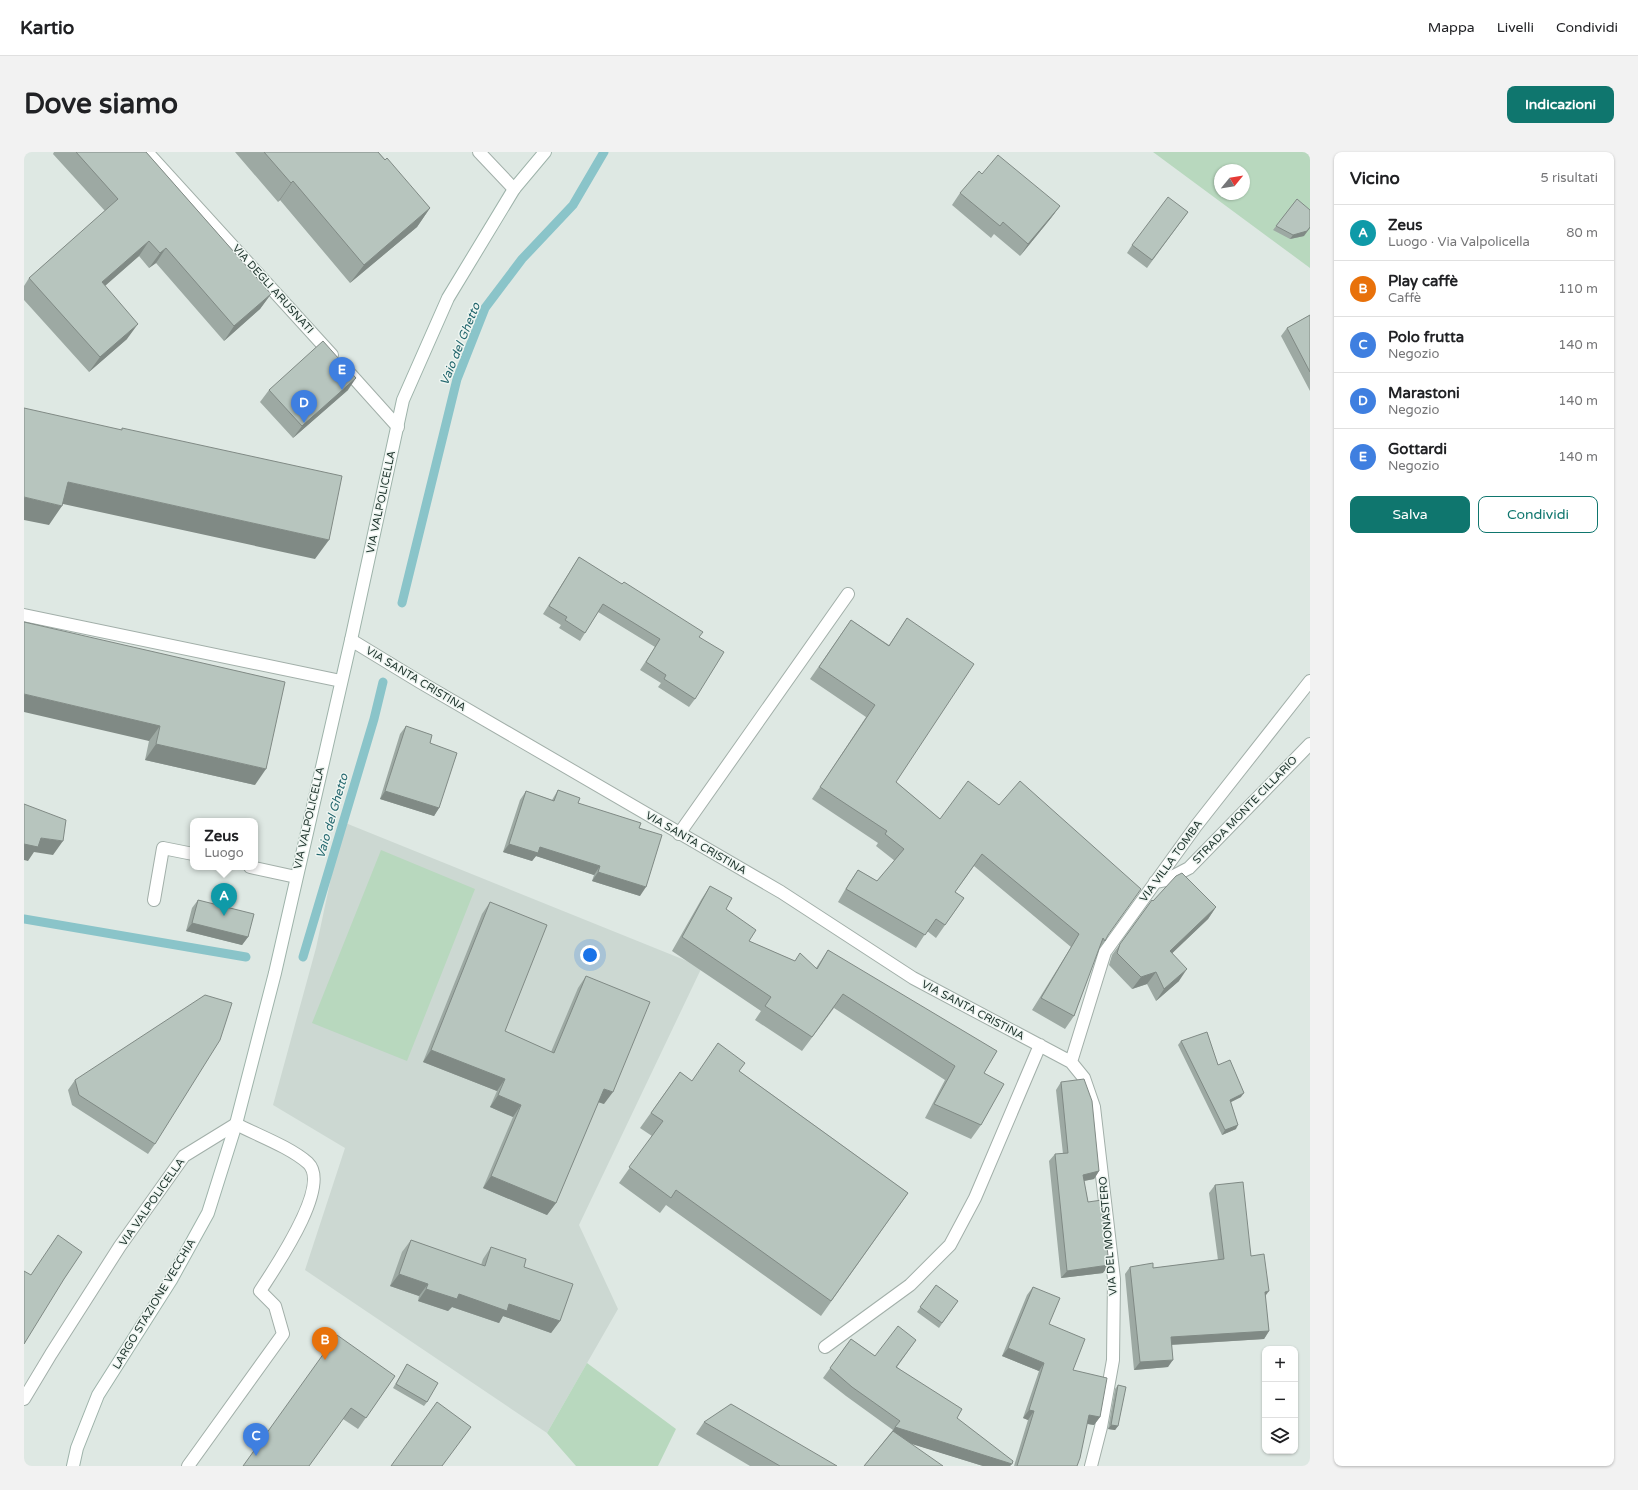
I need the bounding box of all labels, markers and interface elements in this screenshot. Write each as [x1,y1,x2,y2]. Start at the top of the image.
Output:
text: Kartio [20,17,74,39]
text: Mappa [1428,19,1475,36]
text: Livelli [1497,19,1534,36]
text: Condividi [1556,19,1618,36]
button: Indicazioni [1507,86,1614,123]
text: Dove siamo [24,87,178,121]
north arrow [1214,164,1250,200]
text: Vicino [1350,168,1400,189]
text: 5 risultati [1541,170,1598,186]
text: Zeus [1388,216,1422,234]
text: A [1358,225,1368,241]
text: 80 m [1566,225,1598,241]
text: Luogo · Via Valpolicella [1388,234,1530,250]
street label: VIA DEGLI ARUSNATI [230,242,316,336]
text: Play caffè [1388,272,1458,290]
text: B [1358,281,1368,297]
text: 110 m [1558,281,1598,297]
text: Caffè [1388,290,1421,306]
water label: Vaio del Ghetto [437,300,483,387]
text: Polo frutta [1388,328,1464,346]
text: C [1358,337,1368,353]
text: 140 m [1558,337,1598,353]
text: Negozio [1388,346,1439,362]
pin: E [329,357,355,390]
text: Marastoni [1388,384,1460,402]
pin: D [291,390,317,423]
text: D [1358,393,1368,409]
text: 140 m [1558,393,1598,409]
text: Negozio [1388,402,1439,418]
text: Gottardi [1388,440,1447,458]
street label: VIA VALPOLICELLA [364,449,398,555]
text: E [1359,449,1367,465]
text: 140 m [1558,449,1598,465]
text: Negozio [1388,458,1439,474]
button: Salva [1350,496,1470,533]
button: Condividi [1478,496,1598,533]
street label: VIA SANTA CRISTINA [364,644,468,714]
street label: STRADA MONTE CILLARIO [1190,753,1300,867]
street label: VIA VALPOLICELLA [291,766,327,870]
water label: Vaio del Ghetto [313,771,351,860]
street label: VIA SANTA CRISTINA [643,809,749,877]
popup [190,818,258,870]
street label: VIA VILLA TOMBA [1137,818,1205,904]
text: Zeus [204,827,239,845]
text: Luogo [204,845,244,861]
pin: A [211,883,237,916]
your location [580,945,600,965]
street label: VIA SANTA CRISTINA [919,977,1027,1043]
street label: VIA VALPOLICELLA [117,1155,187,1249]
street label: VIA DEL MONASTERO [1096,1176,1120,1296]
street label: LARGO STAZIONE VECCHIA [110,1236,198,1372]
pin: B [312,1327,338,1360]
map controls [1262,1346,1298,1454]
button: + [1262,1346,1298,1382]
button: − [1262,1382,1298,1418]
button: layers [1262,1418,1298,1454]
pin: C [243,1423,269,1456]

